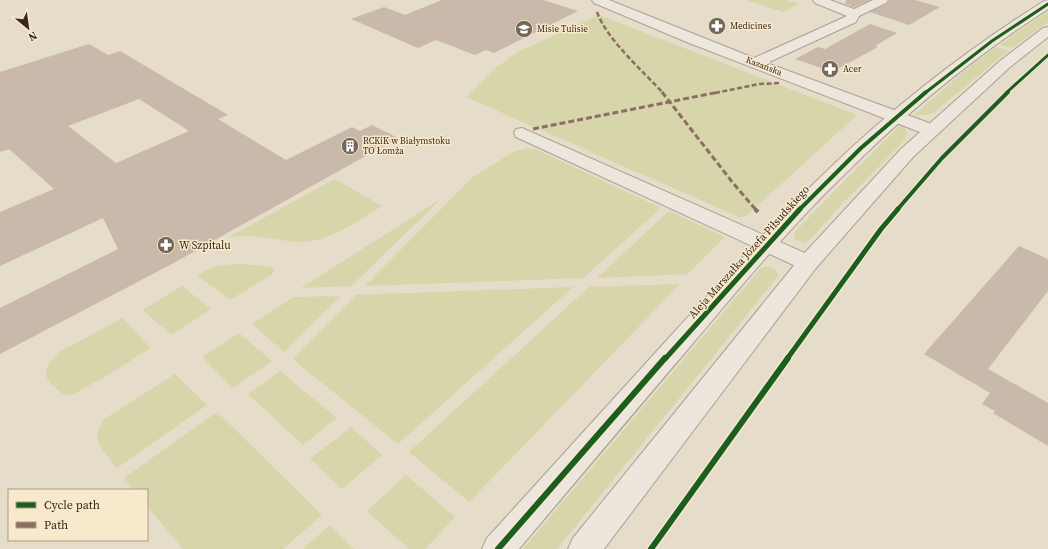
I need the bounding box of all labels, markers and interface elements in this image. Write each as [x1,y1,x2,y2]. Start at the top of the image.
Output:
north arrow [8,8,48,48]
pharmacy icon: Medicines [707,16,727,36]
school or university icon: Misie Tulisie [514,19,534,39]
place label: Medicines [730,20,771,32]
place label: Misie Tulisie [537,23,588,35]
text: N [25,28,40,45]
street label: Kazańska [744,54,784,79]
pharmacy icon: Acer [820,59,840,79]
place label: Acer [843,63,862,75]
place label: RCKiK w Białymstoku TO Łomża [363,135,450,157]
building icon: RCKiK w Białymstoku TO Łomża [340,136,360,156]
street label: Aleja Marszałka Józefa Piłsudskiego [685,182,813,322]
pharmacy icon: W Szpitalu [156,235,176,255]
place label: W Szpitalu [179,238,231,253]
legend [8,489,148,541]
text: Cycle path [44,497,100,513]
text: Path [44,517,68,533]

